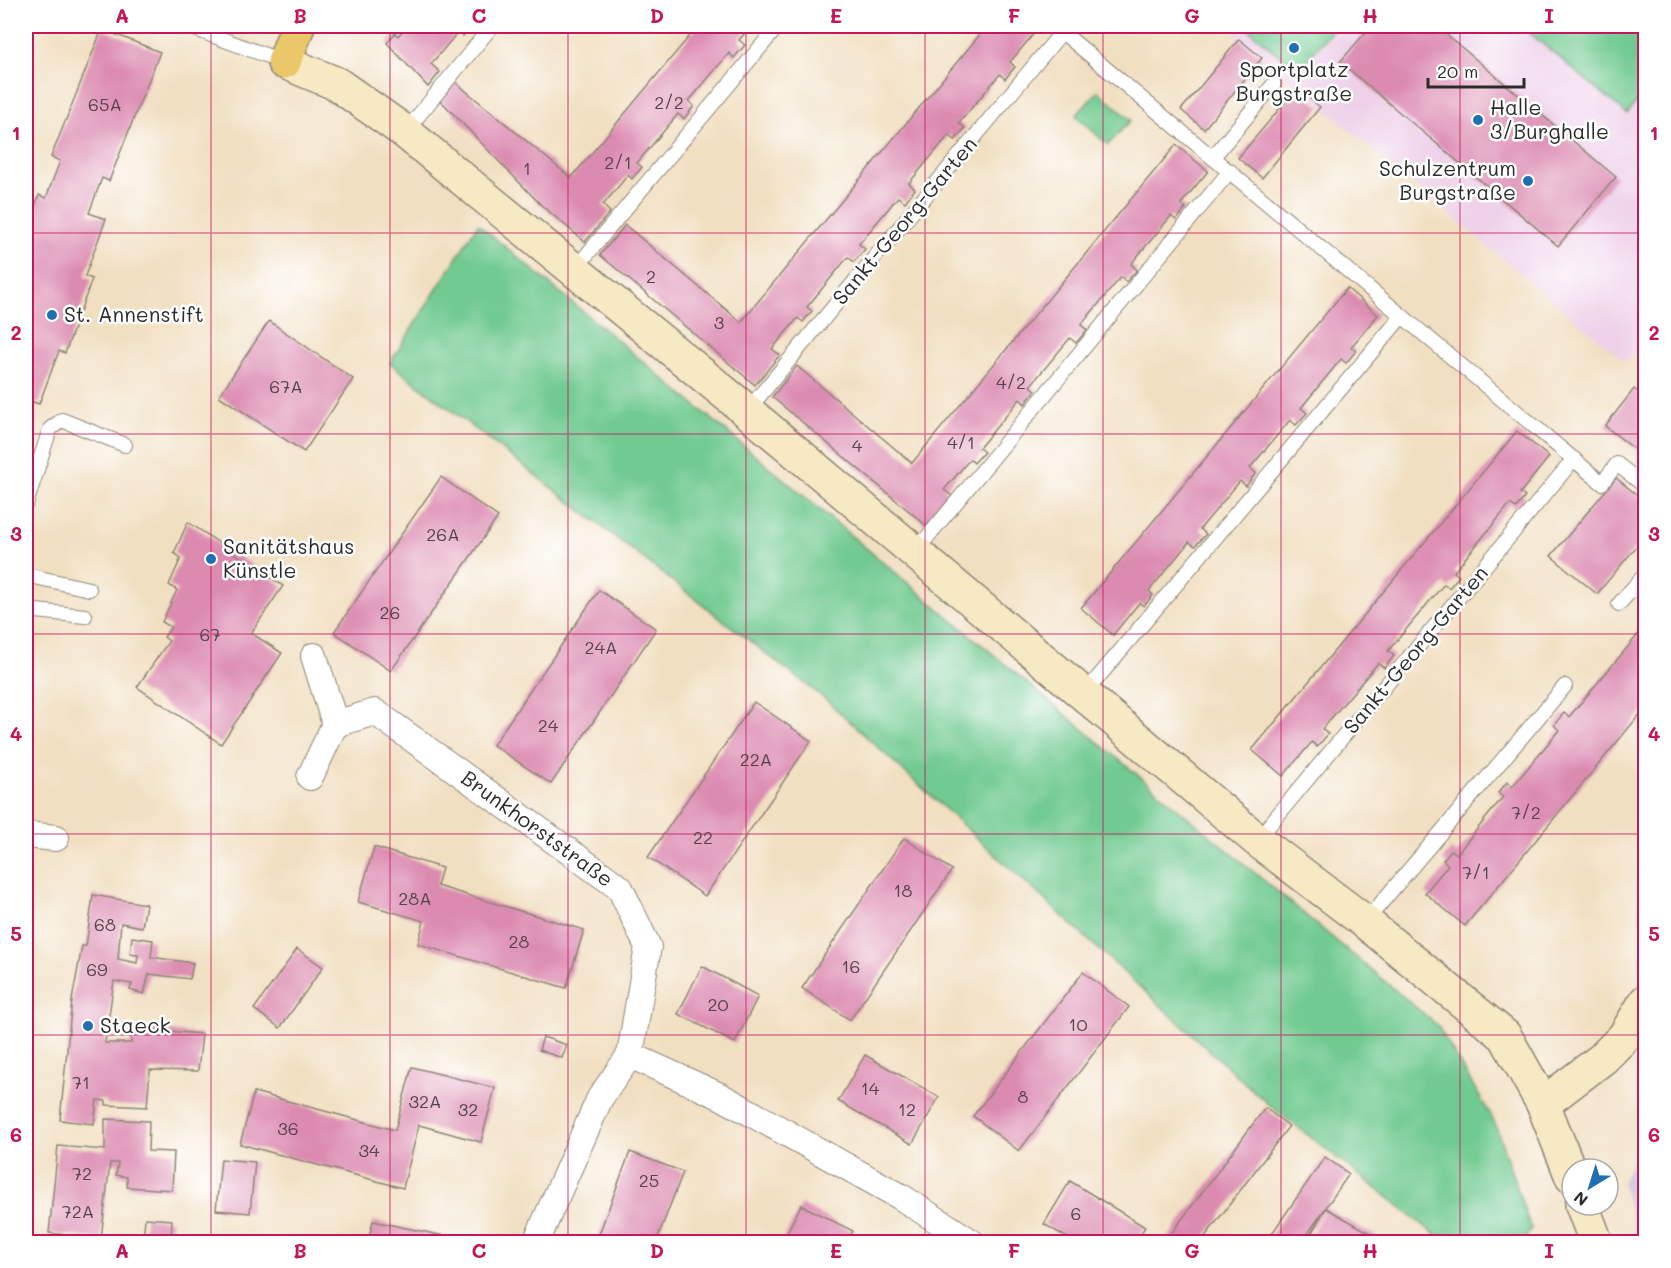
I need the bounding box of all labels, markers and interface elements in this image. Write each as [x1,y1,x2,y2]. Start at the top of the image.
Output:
text: A [115,2,129,28]
text: B [293,2,307,28]
text: C [472,2,487,28]
text: D [650,2,664,28]
text: E [830,2,842,28]
text: F [1008,2,1021,28]
text: G [1184,2,1200,28]
text: H [1362,2,1378,28]
text: I [1544,2,1554,28]
marker: Sportplatz Burgstraße [1287,41,1301,55]
scale bar [1428,51,1524,89]
place label: Sportplatz Burgstraße [1236,55,1352,106]
text: 20 m [1437,59,1478,83]
house number: 2/2 [654,90,684,114]
house number: 65A [88,92,122,116]
place label: Halle 3/Burghalle [1490,93,1609,144]
marker: Halle 3/Burghalle [1471,113,1485,127]
text: 1 [12,119,20,145]
text: 1 [1650,119,1658,145]
street label: Sankt-Georg-Garten [826,130,982,310]
house number: 2/1 [604,150,632,174]
place label: Schulzentrum Burgstraße [1379,154,1516,205]
house number: 1 [523,156,531,180]
marker: Schulzentrum Burgstraße [1521,174,1535,188]
house number: 2 [646,264,656,288]
place label: St. Annenstift [64,300,204,327]
marker: St. Annenstift [45,308,59,322]
house number: 3 [714,310,724,334]
text: 2 [10,319,22,345]
text: 2 [1648,319,1660,345]
house number: 4/2 [996,370,1026,394]
house number: 67A [269,374,303,398]
house number: 4/1 [947,430,975,454]
house number: 4 [852,433,863,457]
text: 3 [10,520,22,546]
text: 3 [1648,520,1660,546]
house number: 26A [426,522,460,546]
place label: Sanitätshaus Künstle [223,532,354,583]
marker: Sanitätshaus Künstle [204,552,218,566]
street label: Sankt-Georg-Garten [1337,559,1493,739]
house number: 26 [380,600,400,624]
house number: 67 [200,622,220,646]
house number: 24A [584,635,618,659]
house number: 24 [538,713,559,737]
text: 4 [10,720,23,746]
text: 4 [1648,720,1661,746]
house number: 22A [740,747,772,771]
street label: Brunkhorststraße [457,764,619,892]
house number: 7/2 [1511,800,1541,824]
house number: 22 [693,825,713,849]
house number: 7/1 [1462,860,1490,884]
house number: 18 [894,878,913,902]
house number: 28A [398,886,432,910]
house number: 68 [94,912,116,936]
text: 5 [10,920,22,946]
text: 5 [1648,920,1660,946]
house number: 28 [509,929,530,953]
house number: 16 [842,954,860,978]
house number: 69 [86,957,108,981]
house number: 20 [707,992,729,1016]
place label: Staeck [100,1011,171,1038]
house number: 10 [1068,1012,1088,1036]
marker: Staeck [81,1019,95,1033]
house number: 71 [72,1070,90,1094]
house number: 14 [861,1076,880,1100]
house number: 8 [1018,1084,1029,1108]
house number: 32A [408,1089,442,1113]
house number: 32 [458,1097,478,1121]
house number: 12 [898,1097,916,1121]
house number: 36 [277,1116,299,1140]
text: 6 [10,1121,22,1147]
text: 6 [1648,1121,1660,1147]
house number: 34 [358,1138,380,1162]
north arrow [1560,1157,1620,1217]
house number: 72 [72,1161,92,1185]
house number: 25 [639,1168,659,1192]
text: N [1569,1187,1592,1211]
house number: 72A [62,1199,94,1223]
house number: 6 [1071,1201,1081,1225]
text: A [115,1237,129,1263]
text: B [293,1237,307,1263]
text: C [472,1237,487,1263]
text: D [650,1237,664,1263]
text: E [830,1237,842,1263]
text: F [1008,1237,1021,1263]
text: G [1184,1237,1200,1263]
text: H [1362,1237,1378,1263]
text: I [1544,1237,1554,1263]

